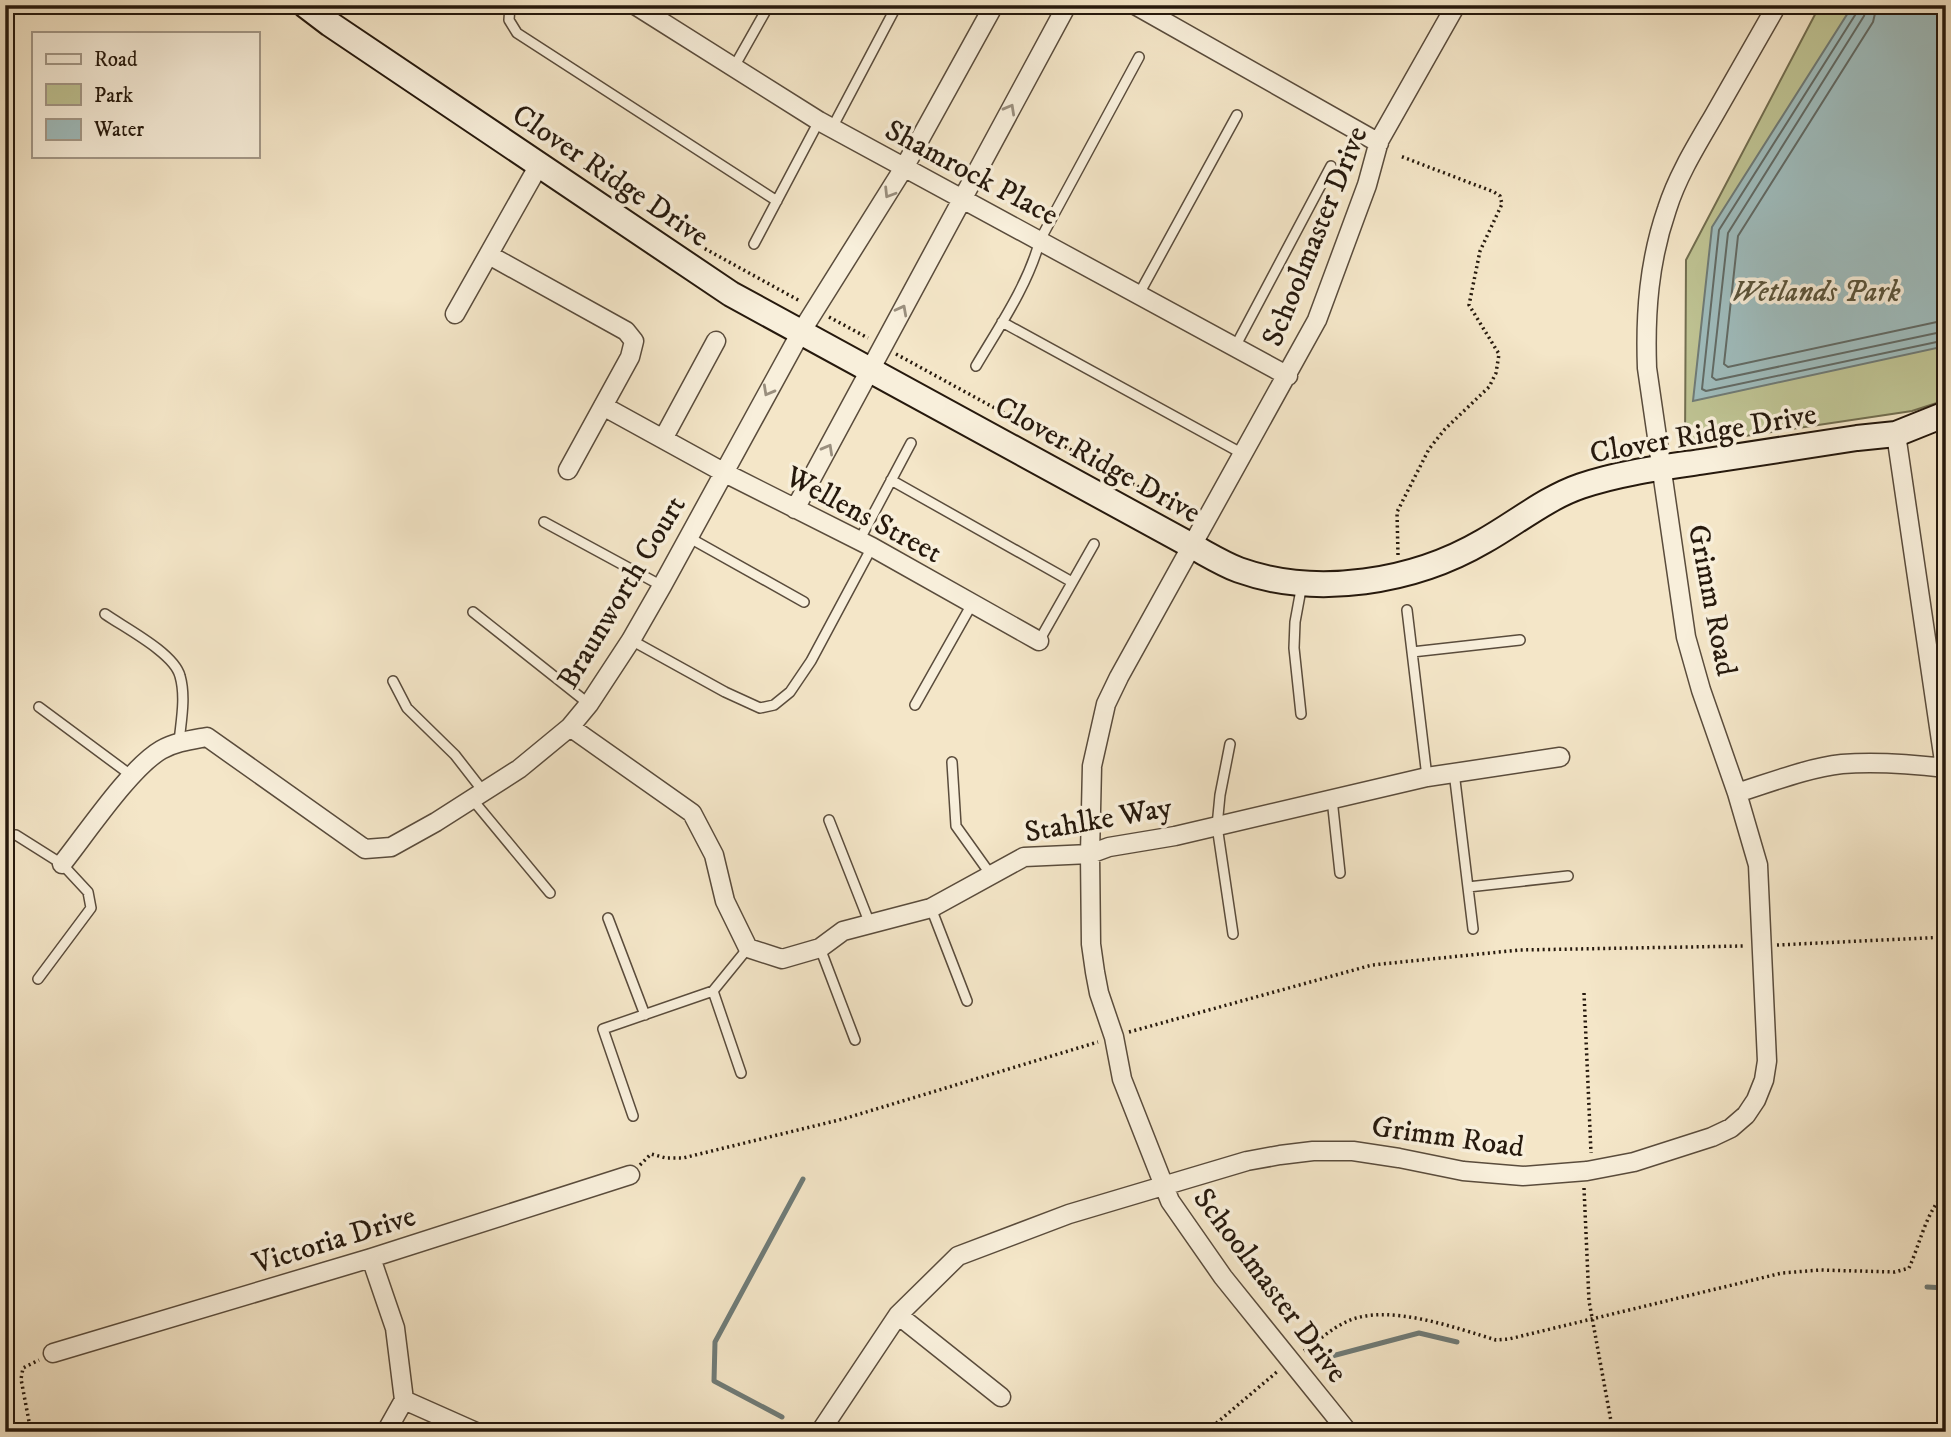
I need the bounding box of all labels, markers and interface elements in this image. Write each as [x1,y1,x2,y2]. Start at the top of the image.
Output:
legend [32,32,259,158]
text: Road [94,47,138,73]
text: Park [94,83,134,109]
street label: Clover Ridge Drive [505,97,716,256]
one-way arrow [1002,104,1015,116]
street label: Shamrock Place [878,112,1064,235]
text: Water [93,117,144,143]
street label: Schoolmaster Drive [1254,121,1376,352]
one-way arrow [884,185,897,198]
park label: Wetlands Park [1732,274,1901,311]
one-way arrow [894,304,908,317]
one-way arrow [763,384,776,396]
street label: Clover Ridge Drive [988,388,1207,532]
street label: Clover Ridge Drive [1587,396,1819,473]
one-way arrow [819,443,833,456]
street label: Wellens Street [778,458,948,572]
street label: Braunworth Court [550,489,695,696]
street label: Grimm Road [1679,521,1744,679]
street label: Stahlke Way [1022,789,1175,852]
street label: Grimm Road [1369,1108,1526,1166]
street label: Schoolmaster Drive [1185,1181,1355,1391]
street label: Victoria Drive [248,1198,420,1283]

